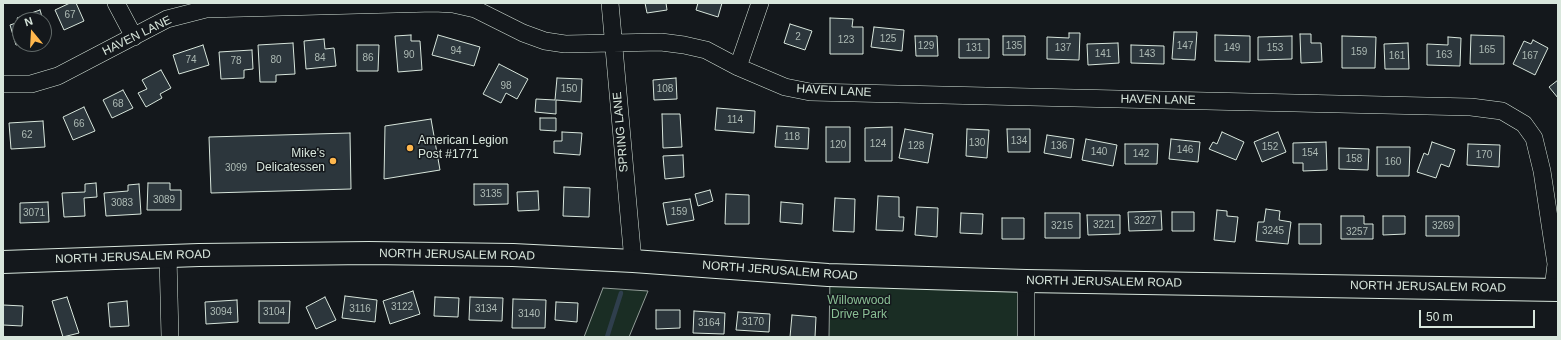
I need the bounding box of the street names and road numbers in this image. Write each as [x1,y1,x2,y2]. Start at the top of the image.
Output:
street label: HAVEN LANE [100,13,174,59]
street label: HAVEN LANE [796,82,872,100]
street label: SPRING LANE [610,91,632,173]
street label: HAVEN LANE [1120,92,1196,108]
street label: NORTH JERUSALEM ROAD [379,246,535,264]
street label: NORTH JERUSALEM ROAD [55,247,211,267]
street label: NORTH JERUSALEM ROAD [702,258,858,284]
street label: NORTH JERUSALEM ROAD [1026,273,1182,291]
street label: NORTH JERUSALEM ROAD [1350,278,1506,296]

